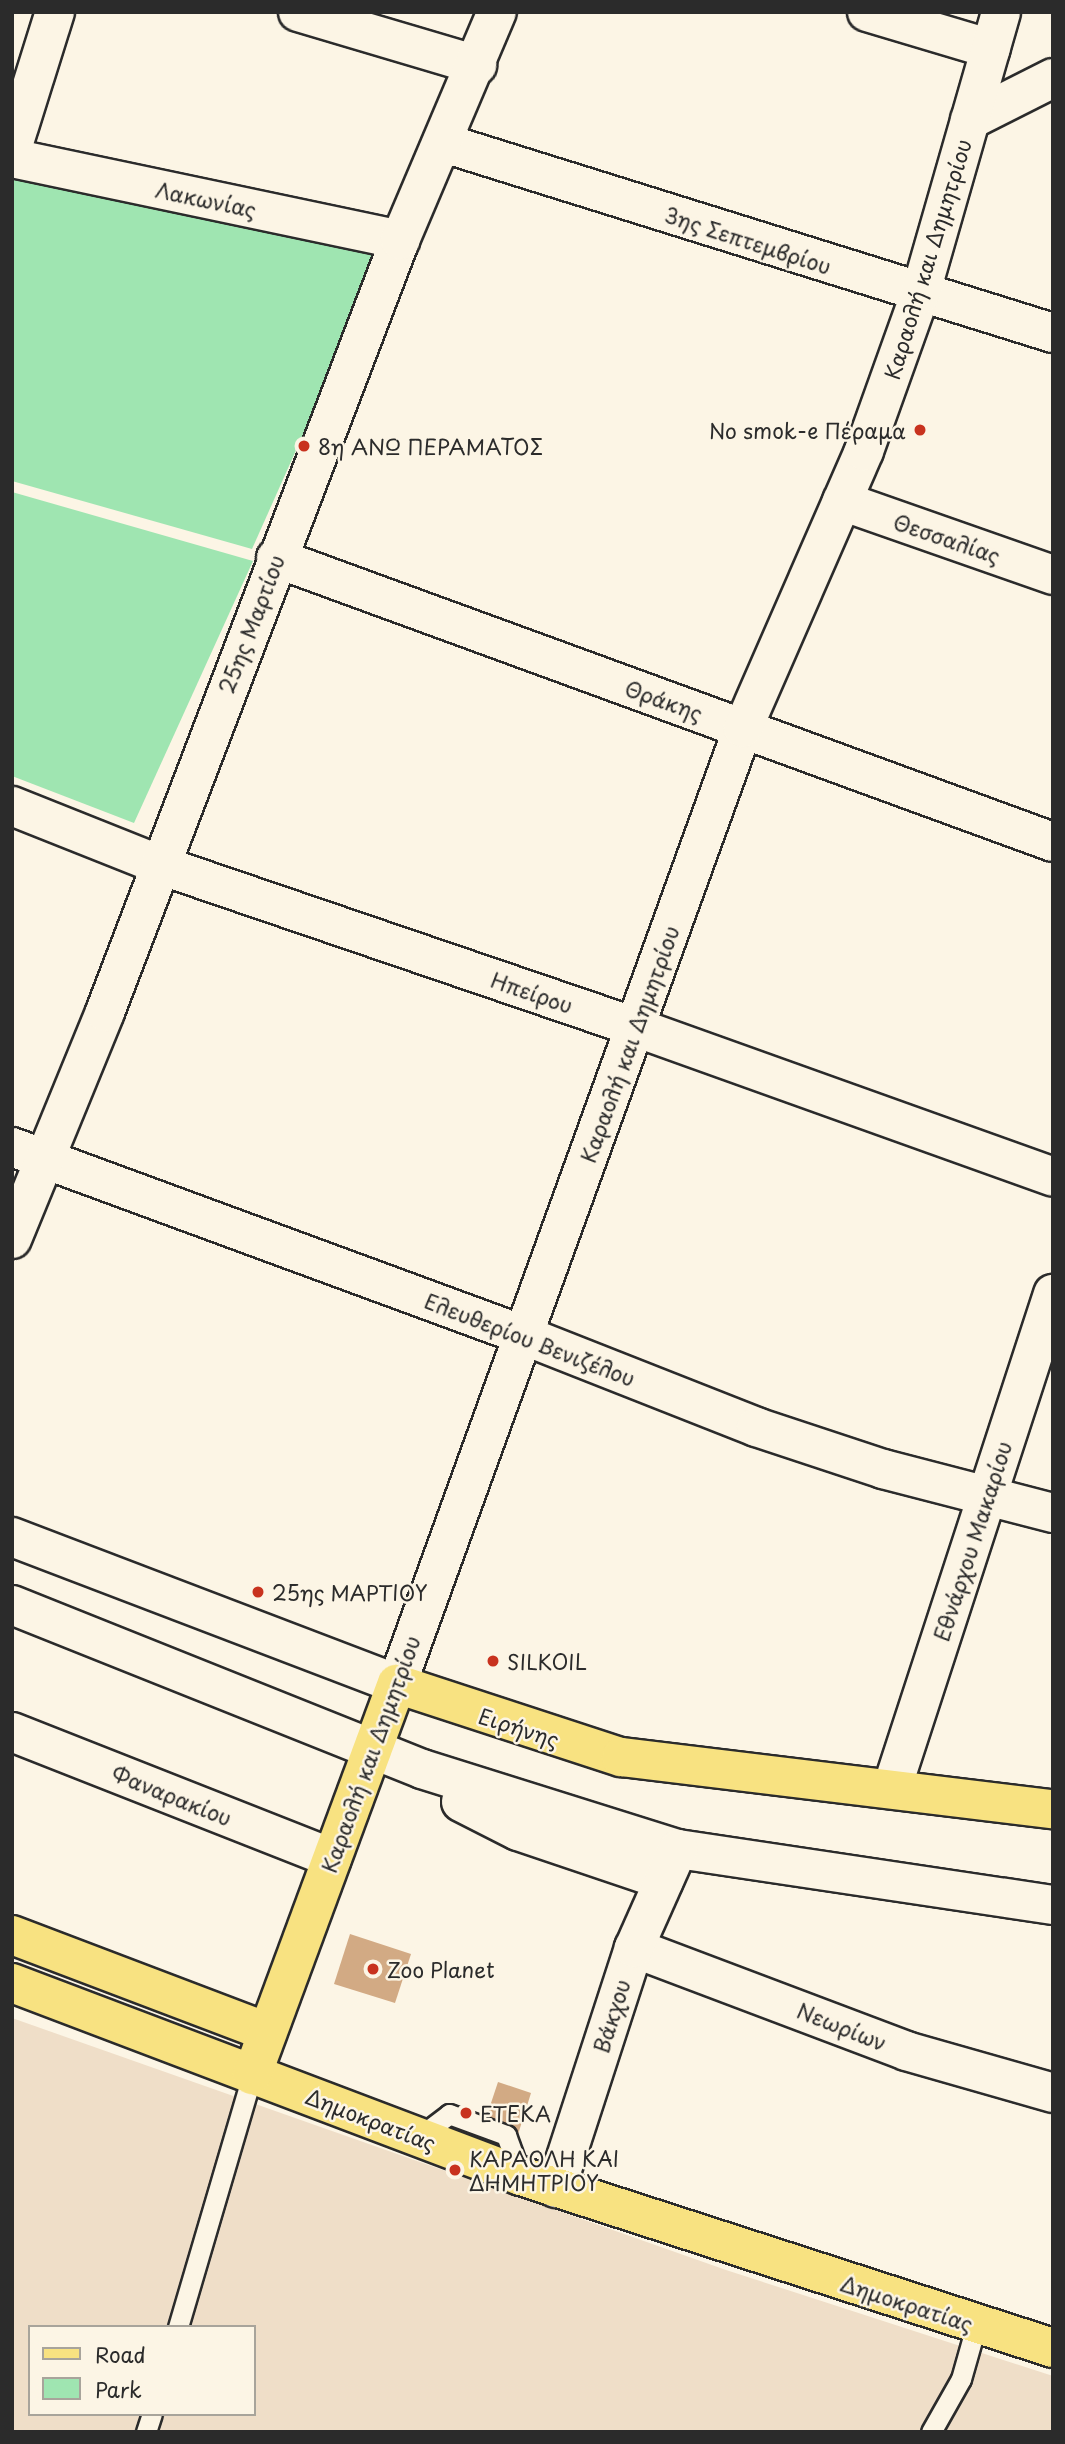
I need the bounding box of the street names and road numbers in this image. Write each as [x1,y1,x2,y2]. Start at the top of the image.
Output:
street label: Καραολή και Δημητρίου [878,135,976,383]
street label: Λακωνίας [153,176,259,222]
street label: 3ης Σεπτεμβρίου [661,201,835,279]
street label: Θεσσαλίας [890,508,1004,568]
street label: 25ης Μαρτίου [213,551,289,697]
street label: Θράκης [622,674,706,726]
street label: Καραολή και Δημητρίου [574,922,684,1166]
street label: Ηπείρου [488,966,576,1018]
street label: Ελευθερίου Βενιζέλου [421,1287,639,1391]
street label: Εθνάρχου Μακαρίου [928,1438,1016,1644]
street label: Καραολή και Δημητρίου [315,1632,425,1876]
street label: Ειρήνης [476,1702,562,1752]
street label: Φαναρακίου [108,1760,236,1830]
street label: Βάκχου [587,1976,635,2056]
street label: Νεωρίων [794,1997,890,2055]
street label: Δημοκρατίας [302,2083,440,2155]
street label: Δημοκρατίας [838,2270,976,2336]

